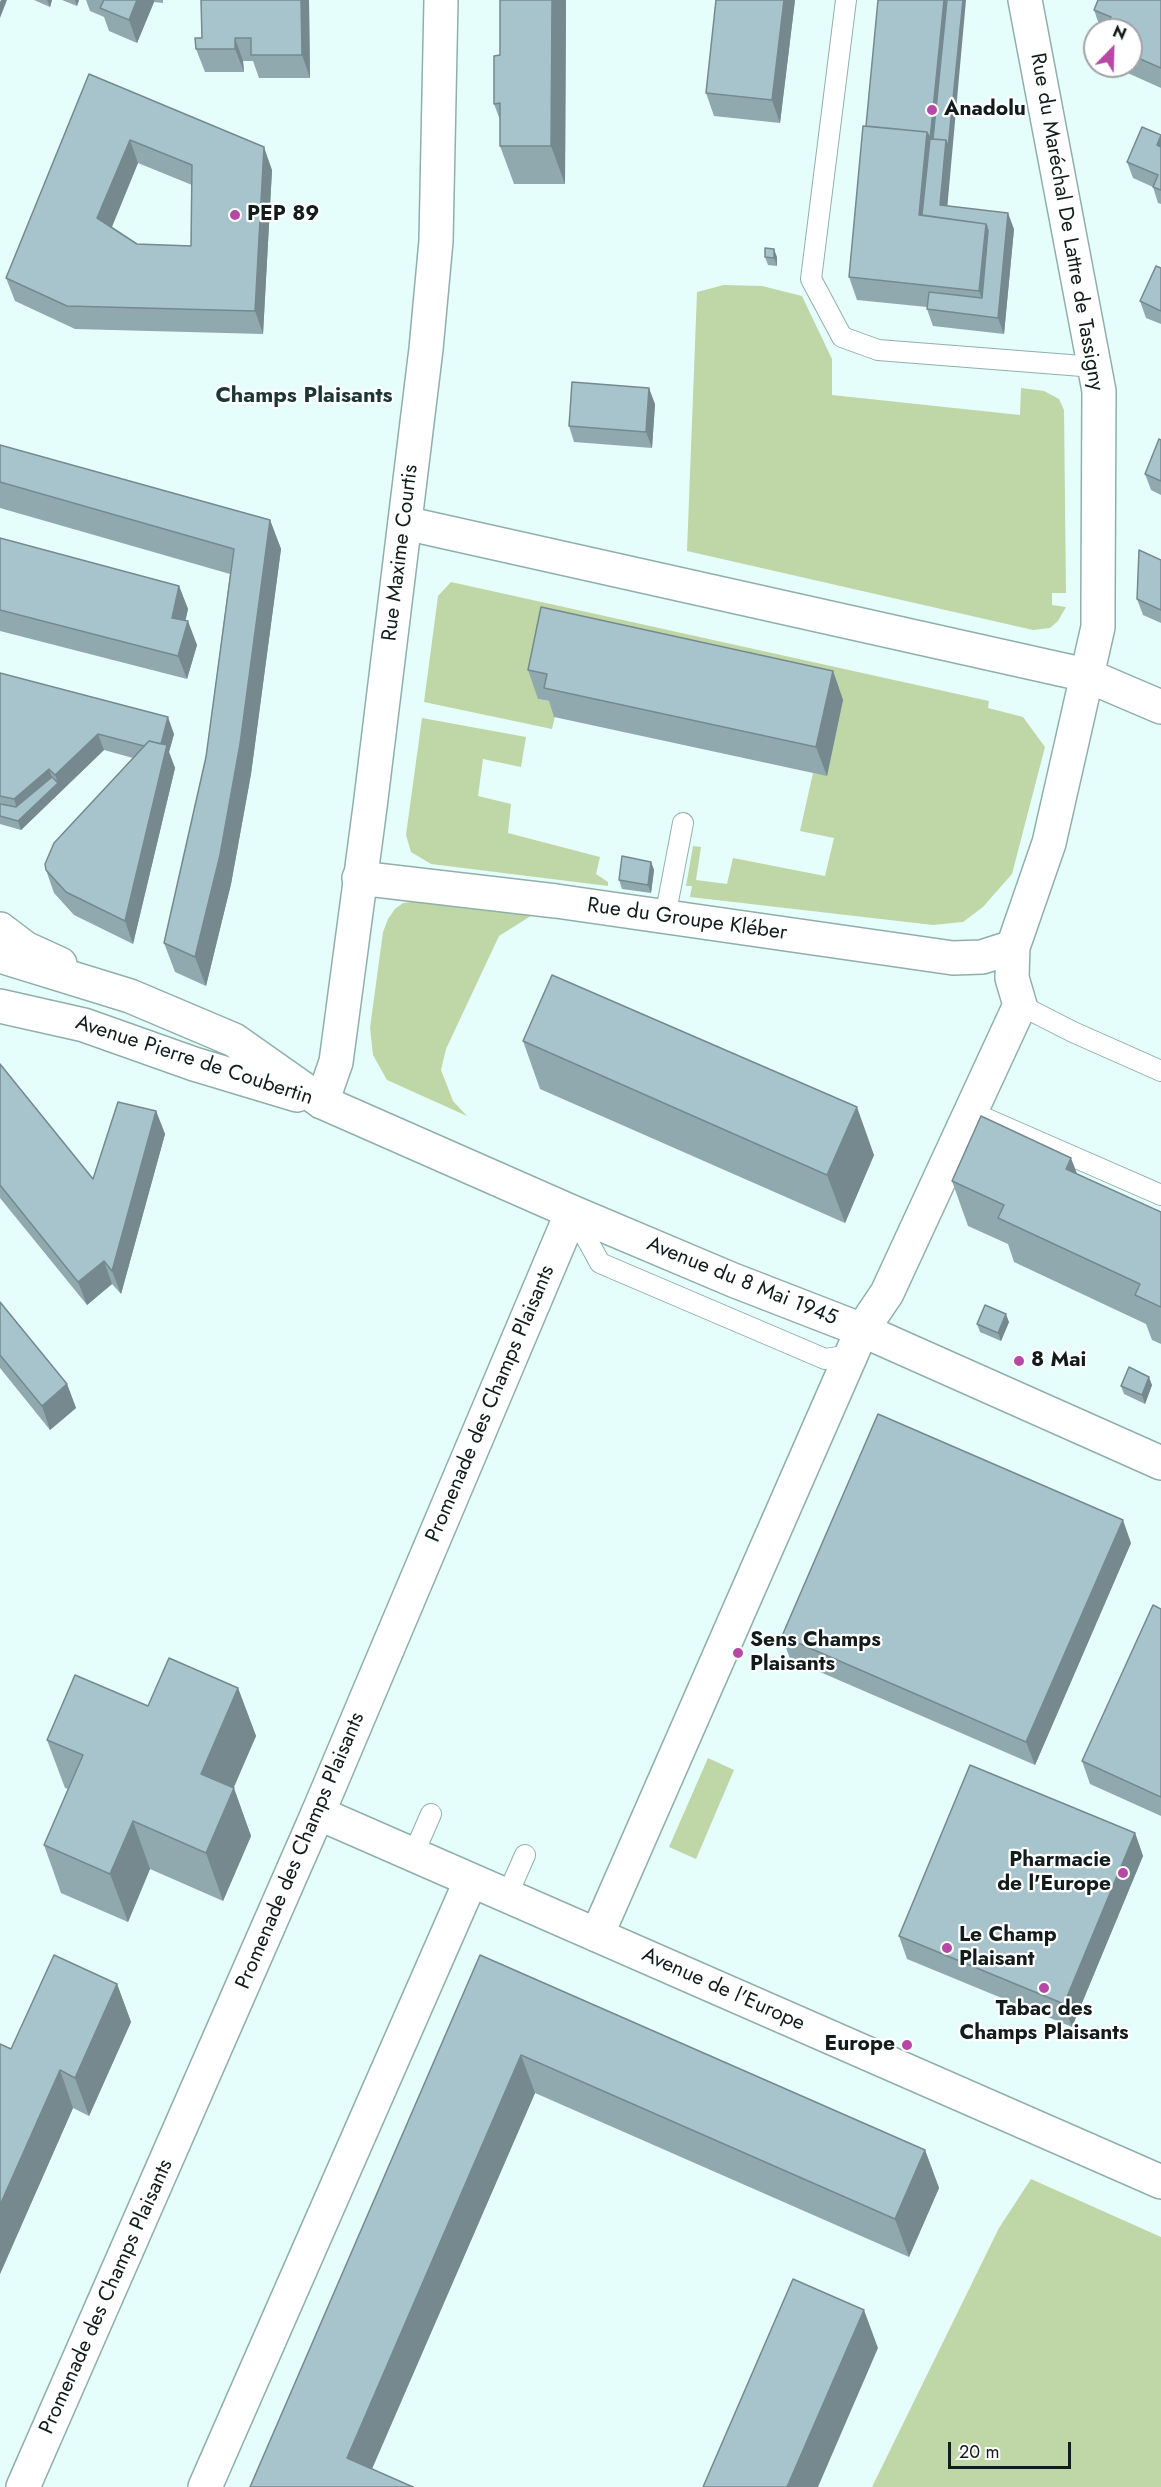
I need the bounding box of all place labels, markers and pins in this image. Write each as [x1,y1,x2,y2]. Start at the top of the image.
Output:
place label: Anadolu [944,97,1026,123]
marker: Anadolu [925,103,939,117]
place label: PEP 89 [247,202,319,228]
marker: PEP 89 [228,208,242,222]
place label: 8 Mai [1031,1348,1086,1374]
marker: 8 Mai [1012,1354,1026,1368]
place label: Sens Champs Plaisants [750,1628,881,1678]
marker: Sens Champs Plaisants [731,1646,745,1660]
place label: Pharmacie de l'Europe [997,1848,1111,1898]
marker: Pharmacie de l'Europe [1116,1866,1130,1880]
place label: Le Champ Plaisant [959,1923,1057,1973]
marker: Le Champ Plaisant [940,1941,954,1955]
marker: Tabac des Champs Plaisants [1037,1981,1051,1995]
place label: Tabac des Champs Plaisants [959,1997,1129,2047]
place label: Europe [825,2032,895,2058]
marker: Europe [900,2038,914,2052]

